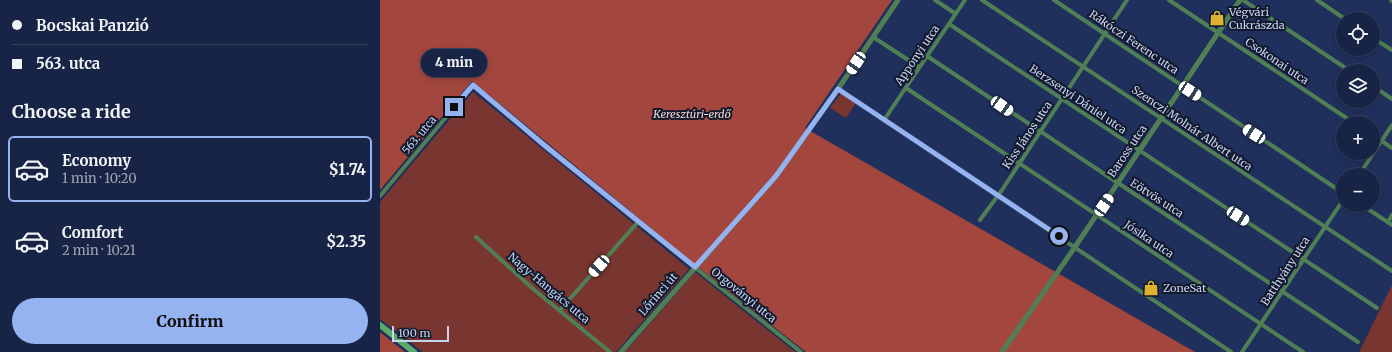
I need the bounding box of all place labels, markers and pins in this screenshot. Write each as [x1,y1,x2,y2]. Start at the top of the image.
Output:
place label: Végvári Cukrászda [1228,5,1285,32]
shop icon: Végvári Cukrászda [1208,9,1226,27]
shop icon: ZoneSat [1142,279,1160,297]
place label: ZoneSat [1163,281,1207,295]

